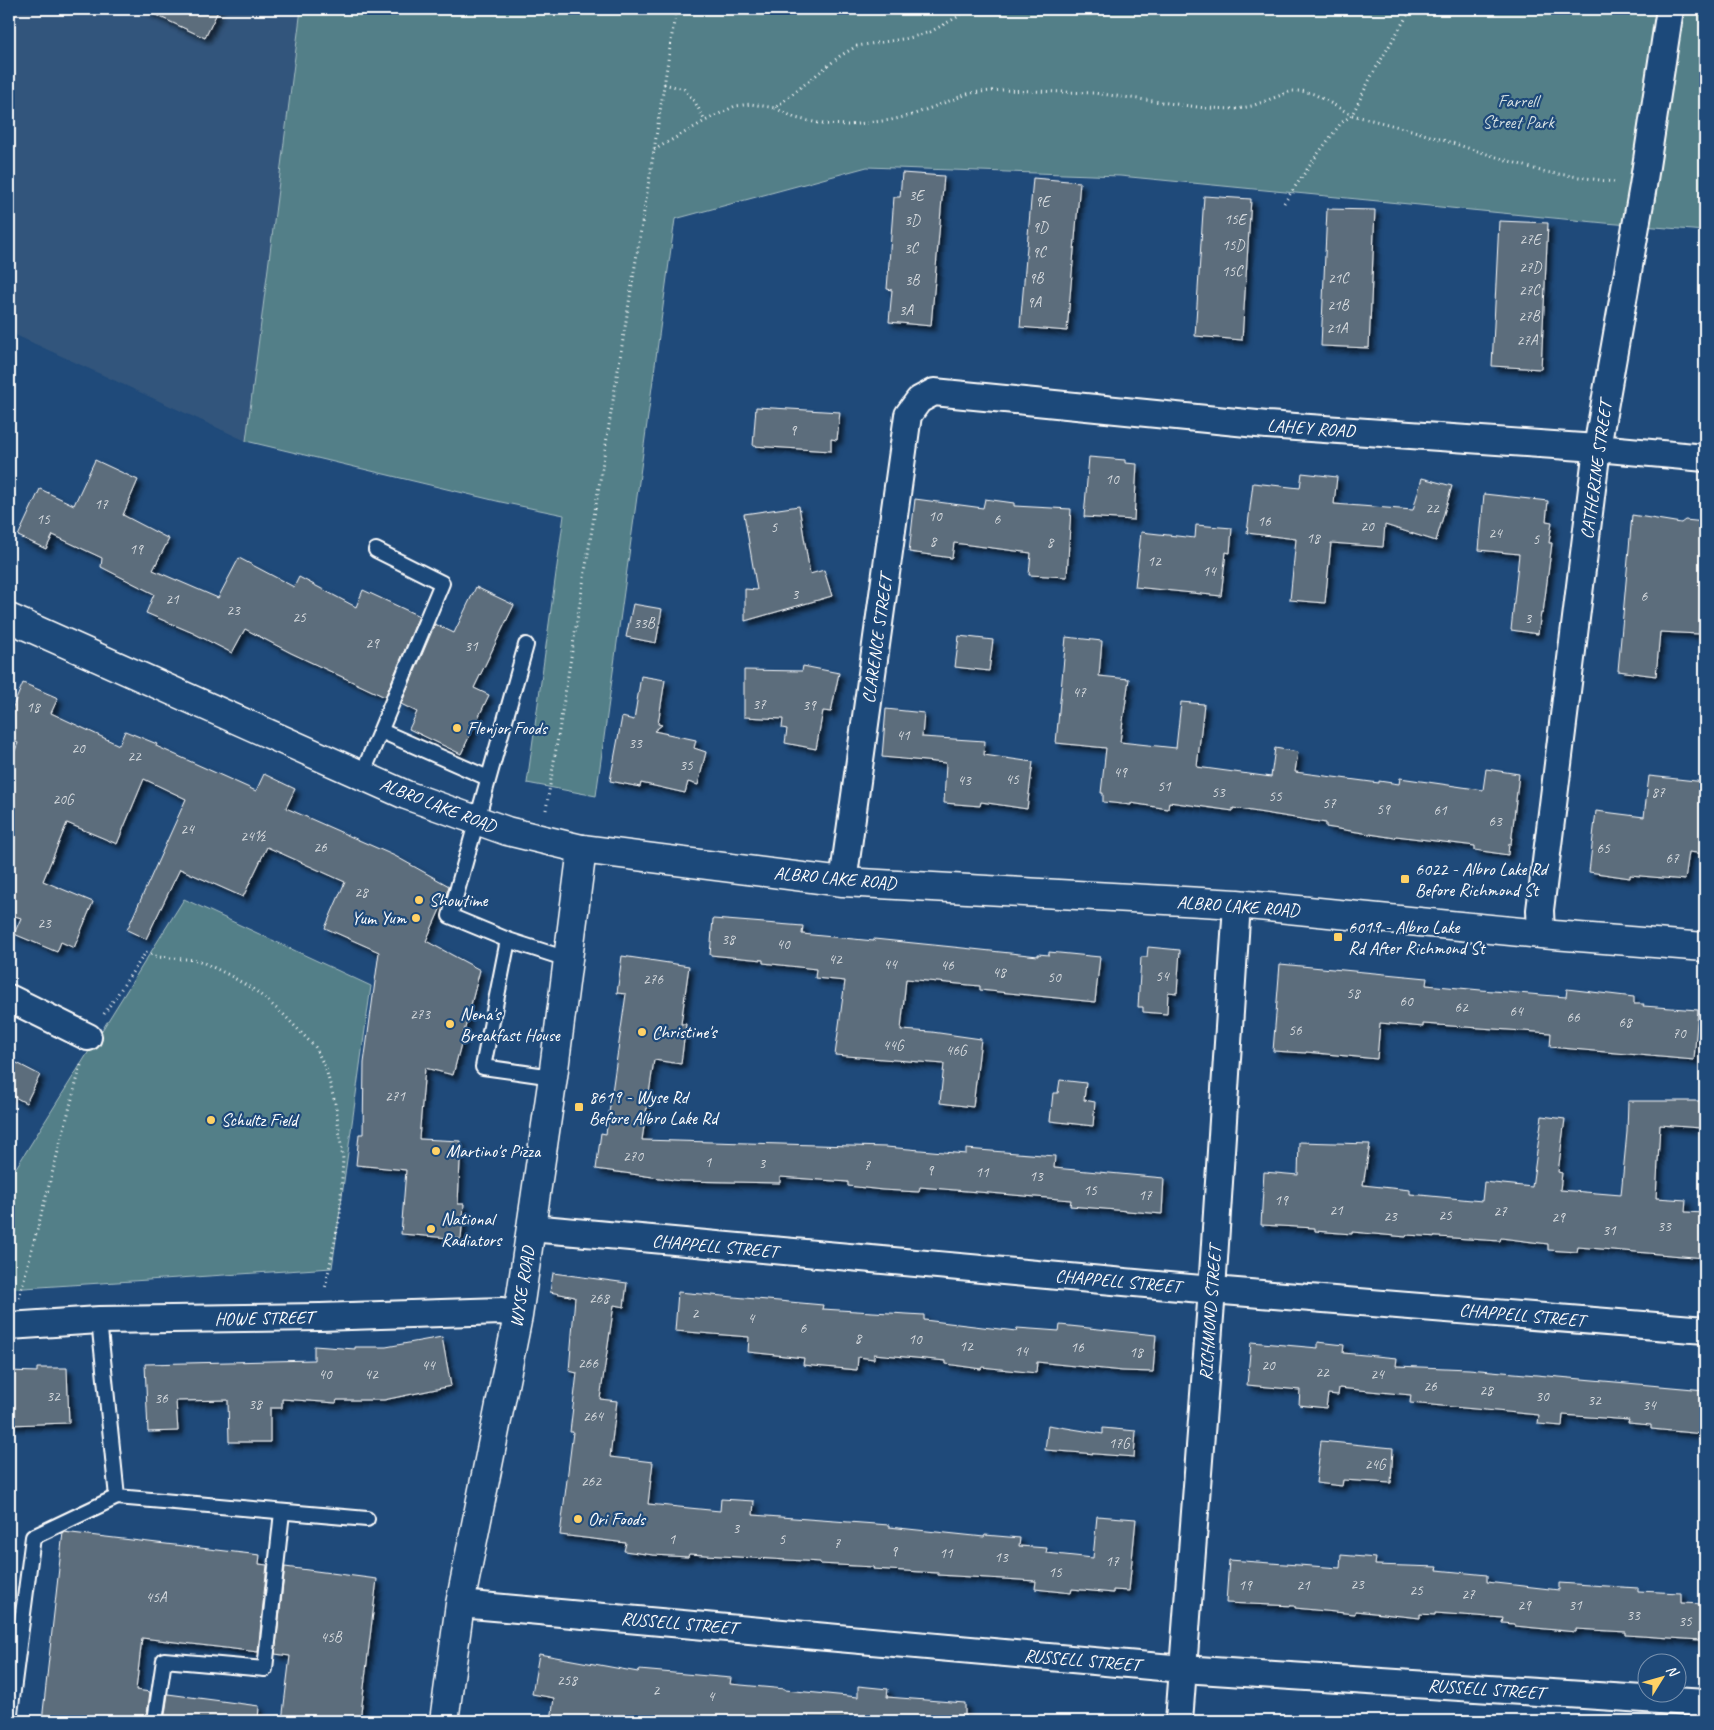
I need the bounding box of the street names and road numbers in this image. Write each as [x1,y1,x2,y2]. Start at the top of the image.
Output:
street label: CATHERINE STREET [1575,395,1617,540]
street label: LAHEY ROAD [1266,414,1357,442]
street label: CLARENCE STREET [857,569,898,705]
street label: ALBRO LAKE ROAD [377,773,501,838]
street label: ALBRO LAKE ROAD [773,862,899,894]
street label: ALBRO LAKE ROAD [1176,891,1301,921]
street label: CHAPPELL STREET [651,1230,782,1263]
street label: RICHMOND STREET [1194,1241,1226,1381]
street label: WYSE ROAD [505,1244,539,1329]
street label: CHAPPELL STREET [1054,1265,1185,1298]
street label: CHAPPELL STREET [1458,1299,1589,1332]
street label: HOWE STREET [214,1306,318,1330]
street label: RUSSELL STREET [620,1607,743,1639]
street label: RUSSELL STREET [1023,1644,1146,1676]
street label: RUSSELL STREET [1427,1674,1550,1704]

